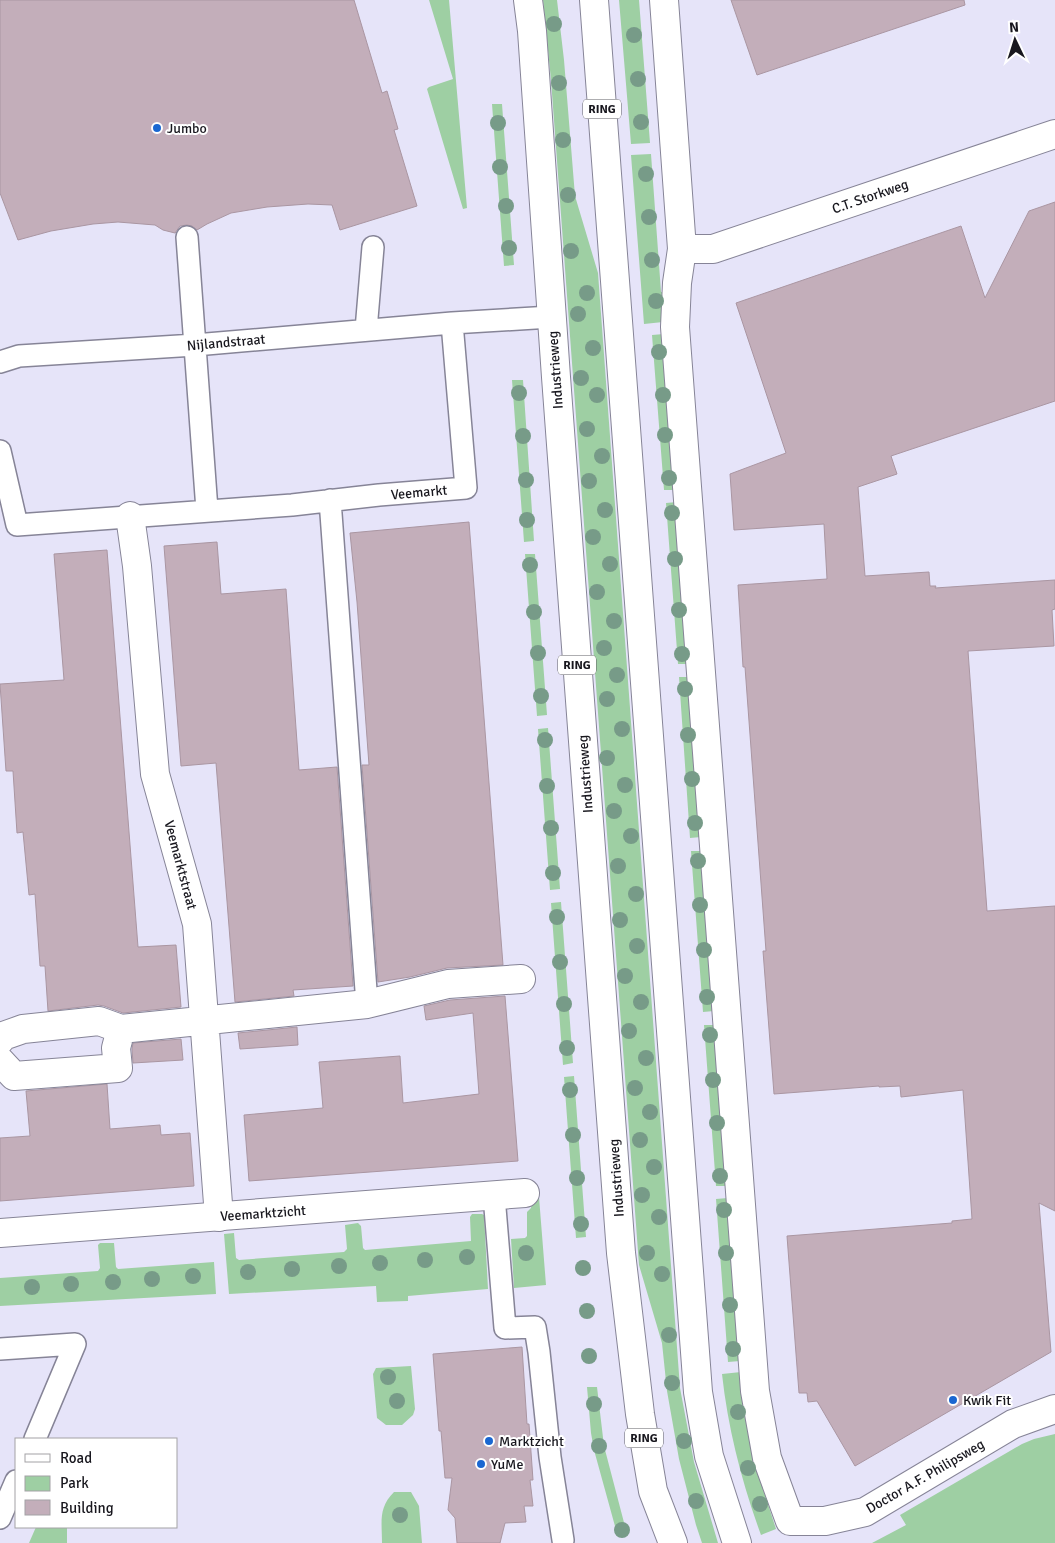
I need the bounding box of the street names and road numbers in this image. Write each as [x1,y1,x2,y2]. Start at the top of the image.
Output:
road number: RING [583,100,621,118]
street label: C.T. Storkweg [830,175,911,217]
street label: Industrieweg [544,330,567,410]
street label: Nijlandstraat [186,331,266,354]
street label: Veemarkt [390,482,448,503]
road number: RING [558,656,596,674]
street label: Industrieweg [574,734,597,814]
street label: Veemarktstraat [160,819,201,912]
street label: Industrieweg [605,1138,628,1218]
street label: Veemarktzicht [220,1202,307,1225]
road number: RING [625,1429,663,1448]
street label: Doctor A.F. Philipsweg [863,1436,987,1517]

